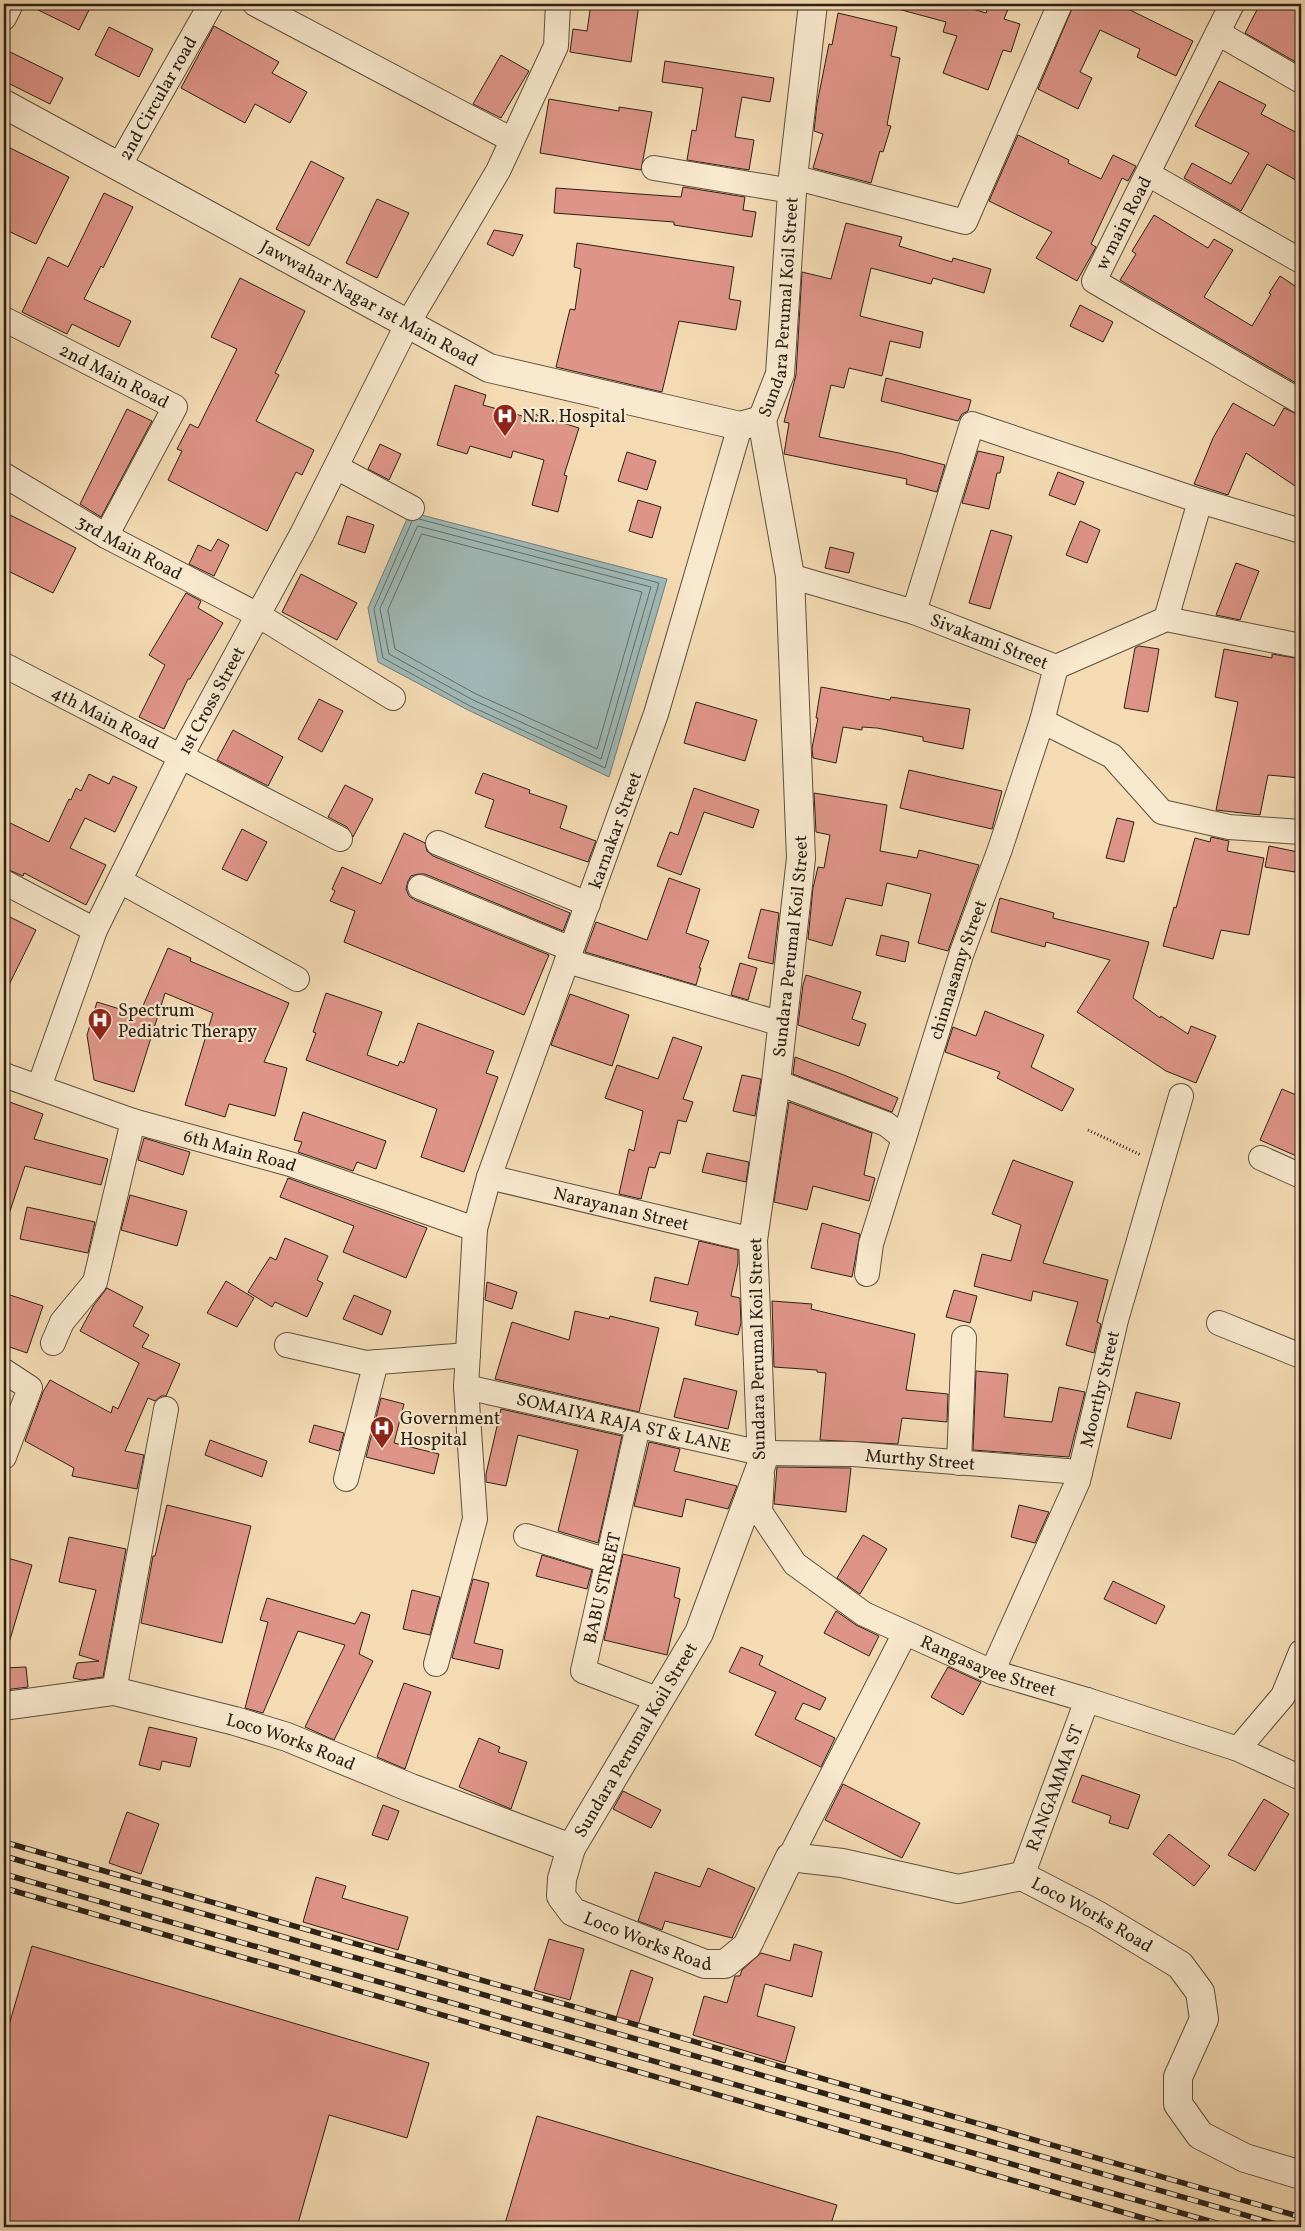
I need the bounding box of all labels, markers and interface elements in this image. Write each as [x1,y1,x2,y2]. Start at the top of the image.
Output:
street label: 2nd Circular road [114,32,204,165]
street label: w main Road [1090,172,1159,275]
street label: Sundara Perumal Koil Street [753,196,806,421]
street label: Jawwahar Nagar 1st Main Road [255,235,482,374]
street label: 2nd Main Road [54,338,173,416]
hospital icon: N.R. Hospital [492,403,518,437]
place label: N.R. Hospital [522,405,626,430]
street label: 3rd Main Road [71,510,186,587]
street label: Sivakami Street [926,608,1052,677]
street label: 1st Cross Street [173,643,252,760]
street label: 4th Main Road [47,681,163,757]
street label: karnakar Street [584,768,649,893]
street label: Sundara Perumal Koil Street [768,835,815,1059]
street label: chinnasamy Street [924,897,994,1043]
place label: Spectrum Pediatric Therapy [118,999,257,1045]
hospital icon: Spectrum Pediatric Therapy [87,1007,113,1041]
street label: 6th Main Road [180,1124,300,1179]
street label: Narayanan Street [551,1182,691,1238]
street label: Sundara Perumal Koil Street [744,1237,773,1461]
street label: Moorthy Street [1075,1328,1127,1450]
street label: SOMAIYA RAJA ST & LANE [514,1388,733,1460]
place label: Government Hospital [400,1407,500,1453]
hospital icon: Government Hospital [369,1415,395,1449]
street label: Murthy Street [864,1444,976,1478]
street label: BABU STREET [578,1530,629,1647]
street label: Rangasayee Street [916,1630,1059,1704]
street label: Sundara Perumal Koil Street [569,1638,705,1843]
street label: Loco Works Road [223,1708,359,1778]
street label: RANGAMMA ST [1021,1721,1091,1855]
street label: Loco Works Road [1026,1872,1157,1960]
street label: Loco Works Road [580,1906,712,1978]

